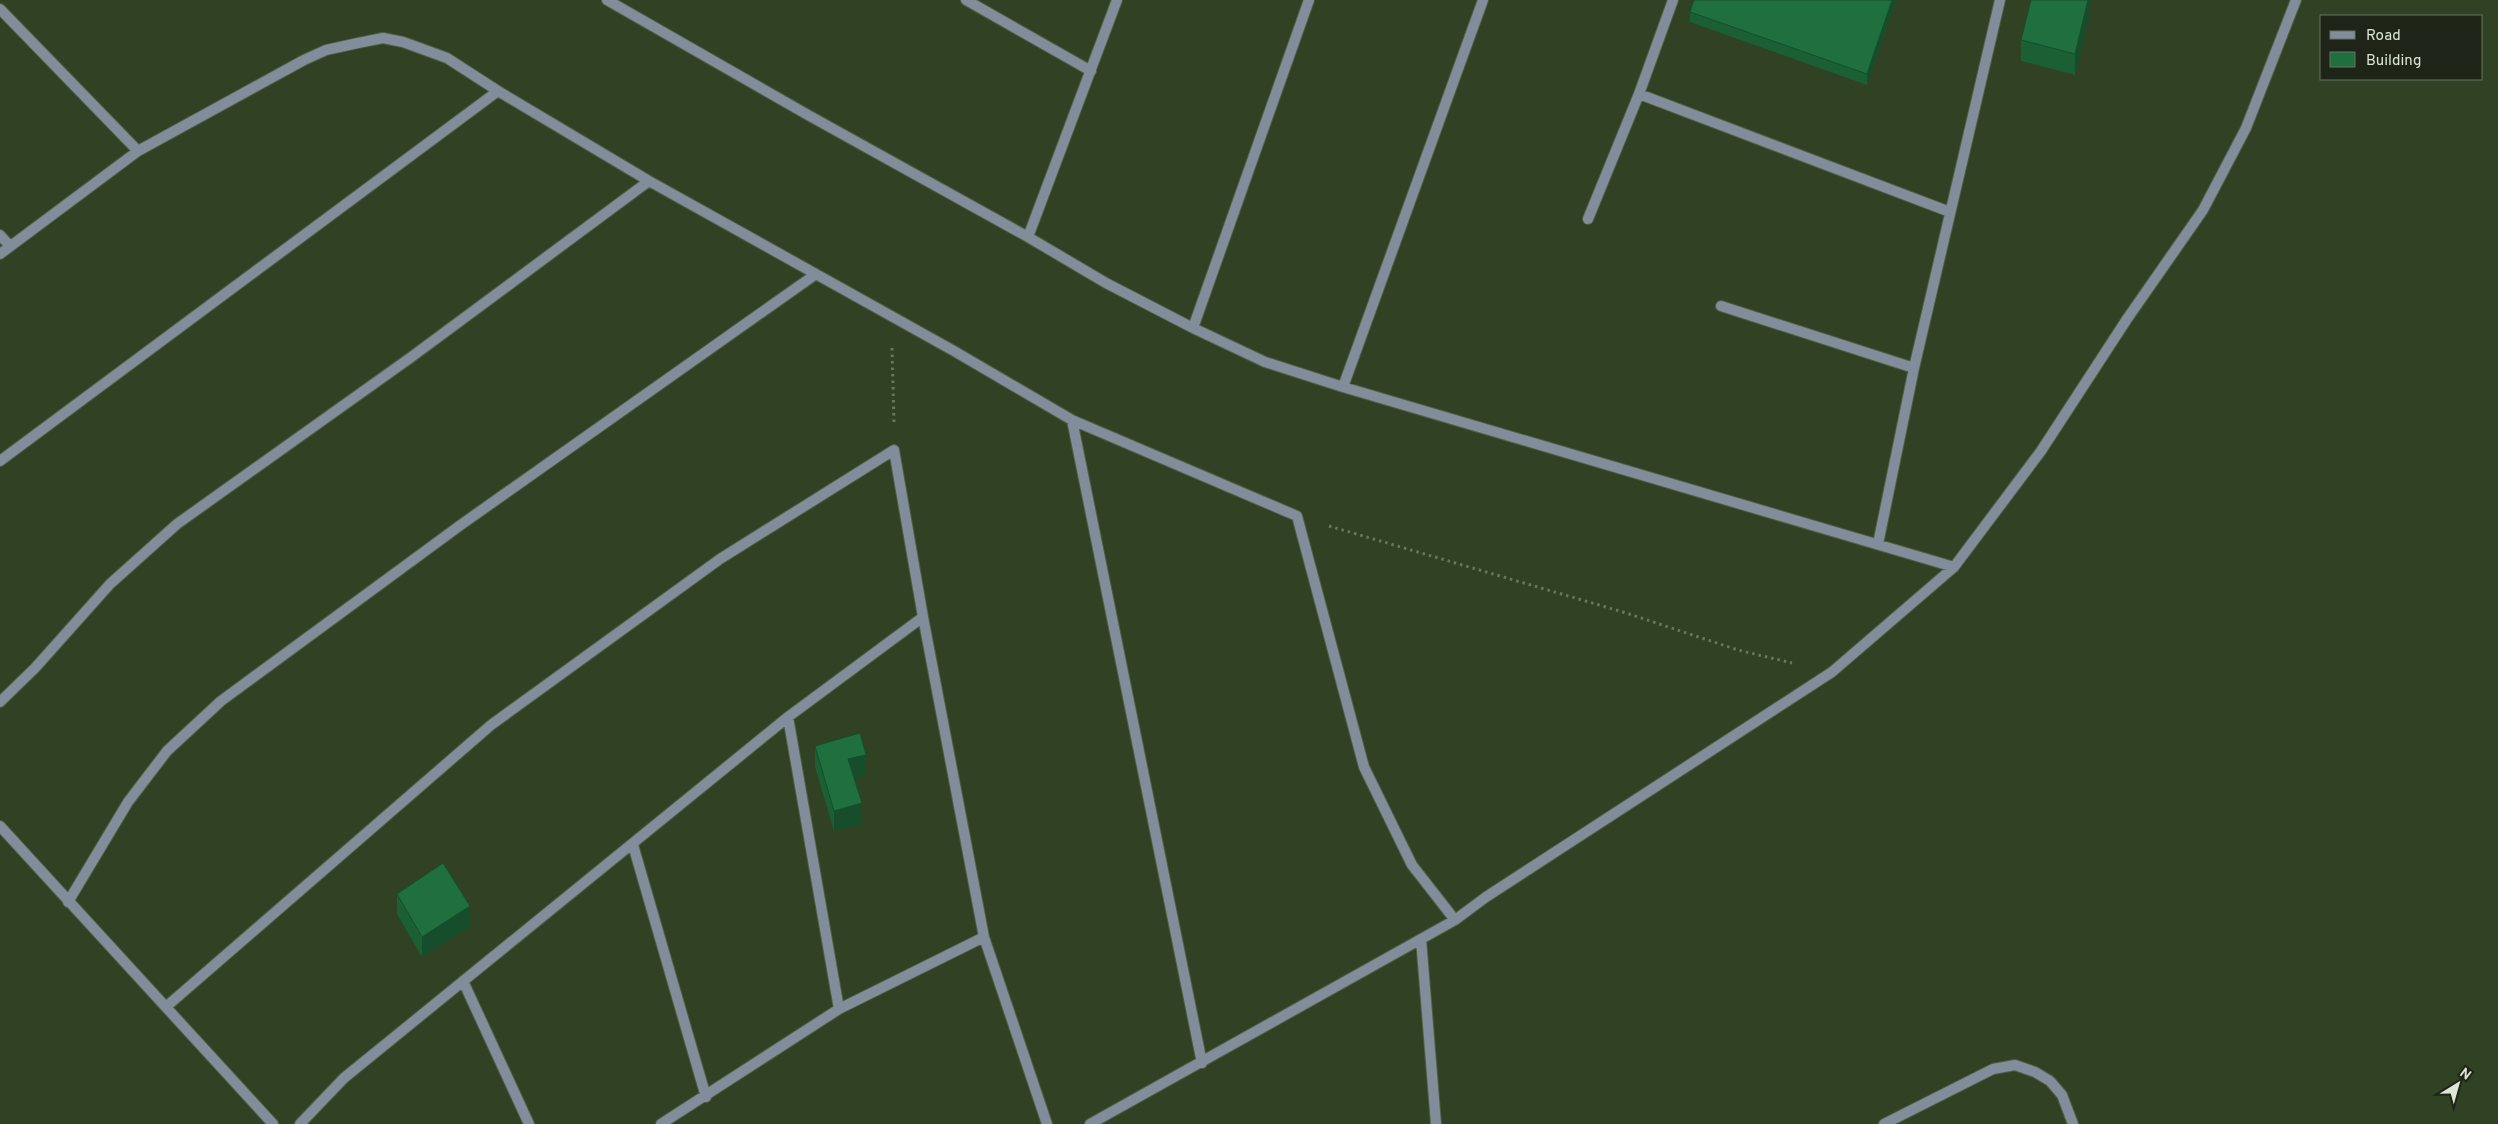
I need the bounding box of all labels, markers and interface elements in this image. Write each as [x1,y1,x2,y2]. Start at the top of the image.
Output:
legend [2320,15,2483,80]
text: Road [2366,27,2401,46]
text: Building [2366,52,2421,71]
north arrow [2433,1059,2483,1109]
text: N [2456,1065,2474,1085]

